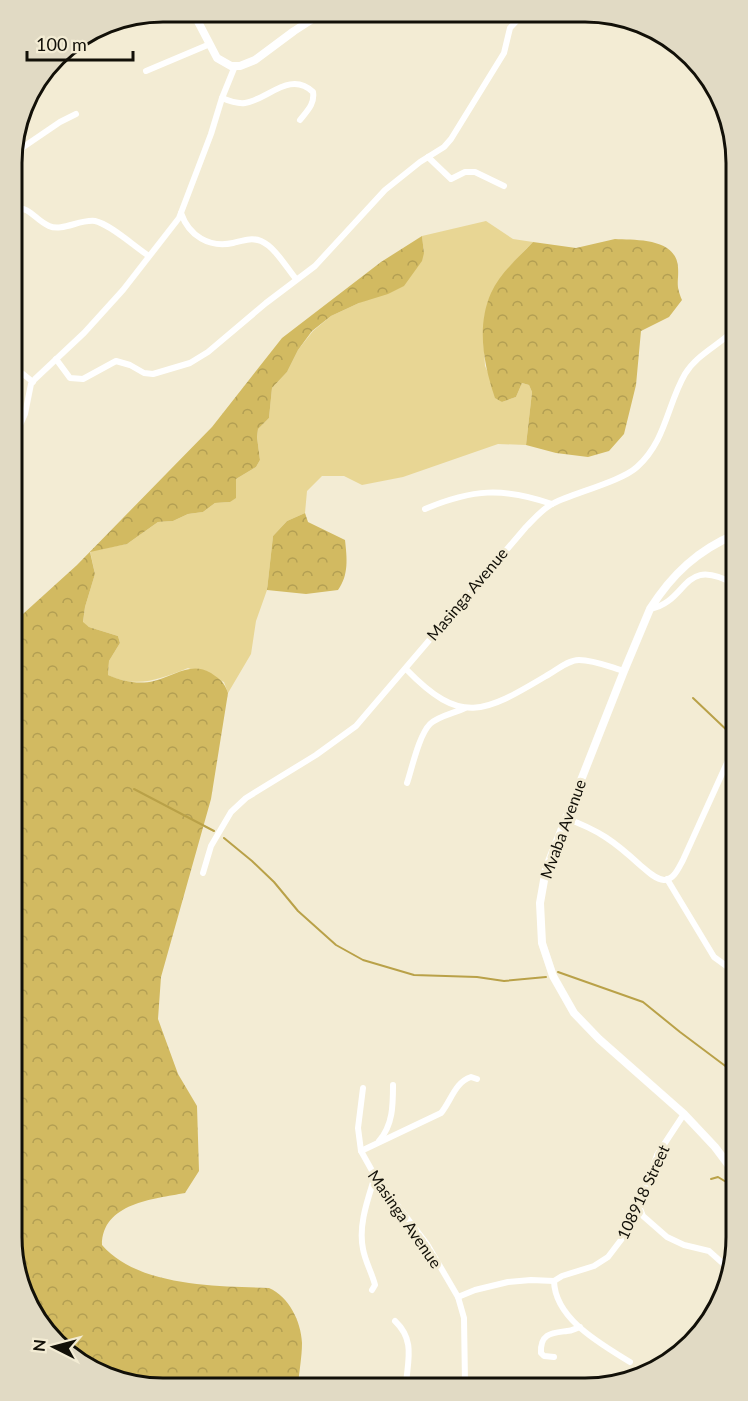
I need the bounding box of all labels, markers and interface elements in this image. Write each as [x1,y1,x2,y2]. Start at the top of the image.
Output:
scale bar [27,24,134,62]
text: 100 m [36,33,87,55]
street label: Masinga Avenue [422,543,511,644]
street label: Mvaba Avenue [536,777,589,881]
street label: 108918 Street [612,1141,673,1242]
street label: Masinga Avenue [365,1166,446,1271]
north arrow [24,1317,84,1377]
text: N [28,1338,49,1353]

